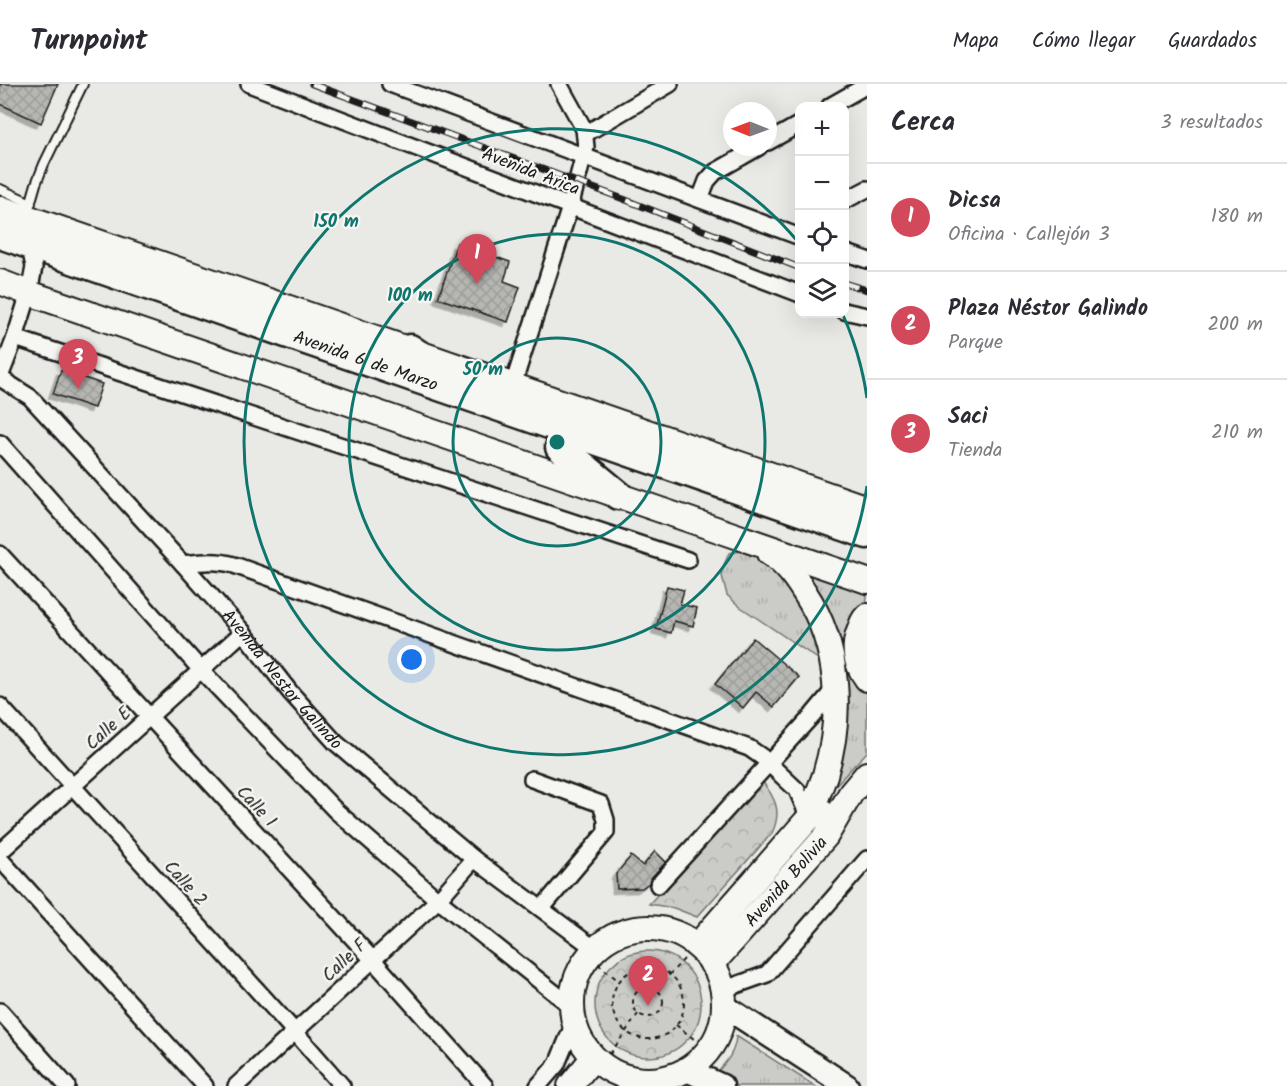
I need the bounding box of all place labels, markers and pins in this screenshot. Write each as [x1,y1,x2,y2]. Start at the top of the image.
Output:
pin: 1 [458,234,496,284]
pin: 3 [58,340,98,389]
centre of rings [547,432,567,452]
pin: 2 [628,956,668,1006]

